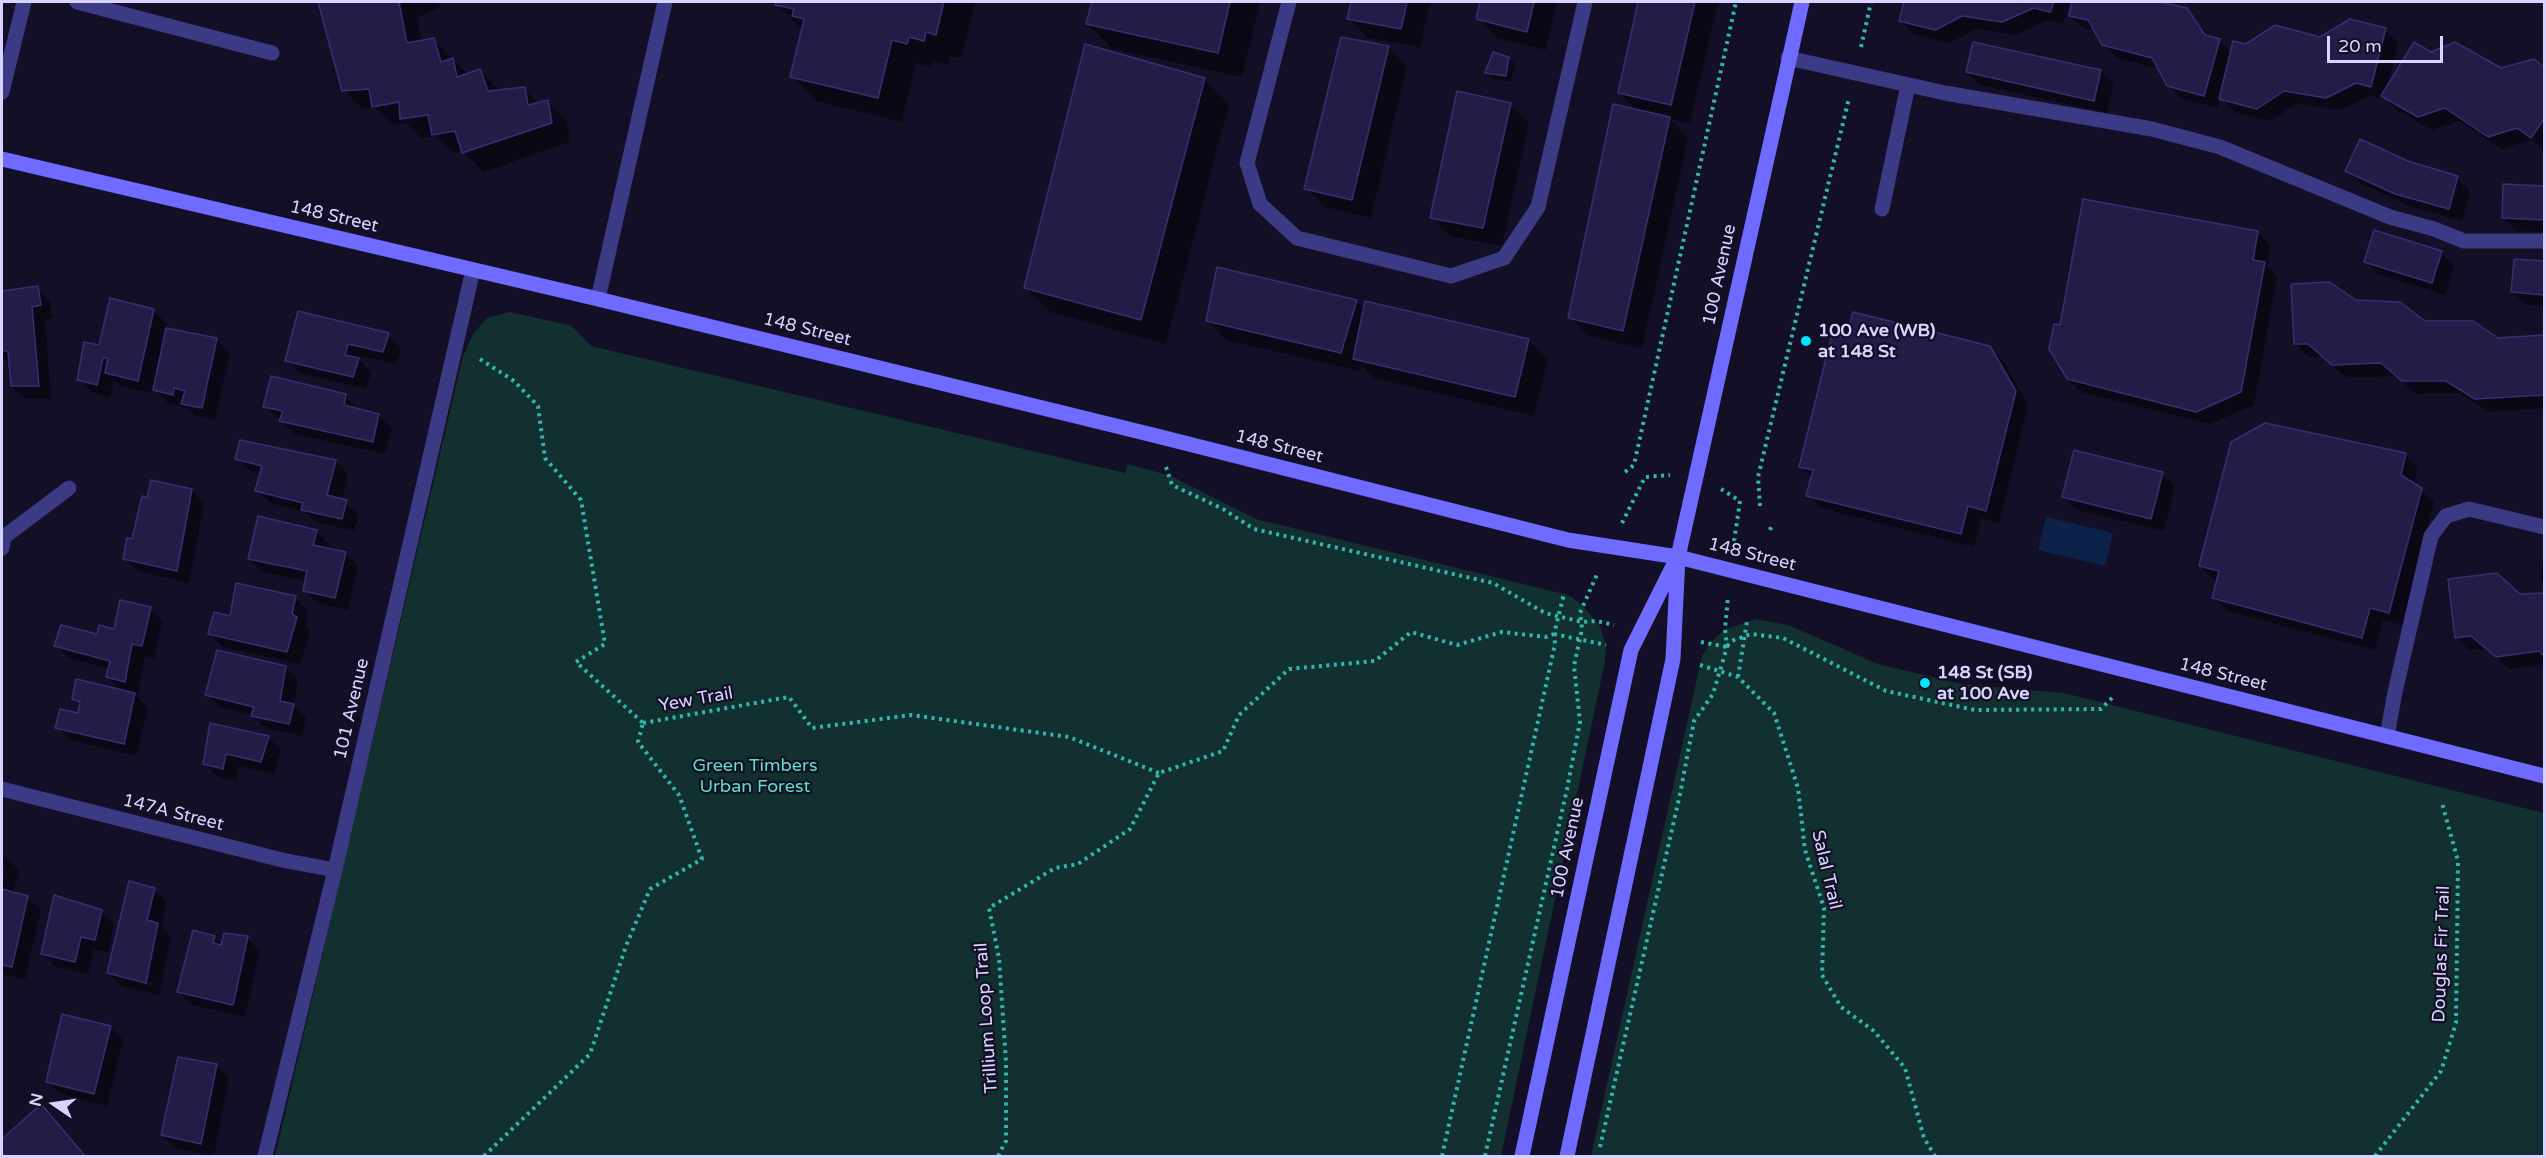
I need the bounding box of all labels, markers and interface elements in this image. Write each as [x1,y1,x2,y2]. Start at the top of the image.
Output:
scale bar [2330,24,2446,62]
text: 20 m [2338,35,2382,57]
street label: 148 Street [288,196,380,238]
street label: 100 Avenue [1699,222,1741,328]
street label: 148 Street [761,309,853,351]
place label: 100 Ave (WB) at 148 St [1818,320,1935,362]
marker: 100 Ave (WB) at 148 St [1799,334,1813,348]
street label: 148 Street [1233,426,1325,468]
street label: 148 Street [1706,534,1798,576]
street label: 148 Street [2177,654,2269,696]
street label: 101 Avenue [330,656,374,762]
place label: 148 St (SB) at 100 Ave [1937,662,2032,704]
marker: 148 St (SB) at 100 Ave [1918,676,1932,690]
street label: Yew Trail [657,683,735,717]
park label: Green Timbers Urban Forest [692,755,818,798]
street label: 147A Street [120,790,226,836]
street label: 100 Avenue [1547,795,1589,901]
street label: Salal Trail [1806,828,1846,912]
street label: Douglas Fir Trail [2429,885,2455,1023]
street label: Trillium Loop Trail [971,942,1003,1094]
north arrow [24,1074,84,1134]
text: N [25,1091,48,1108]

